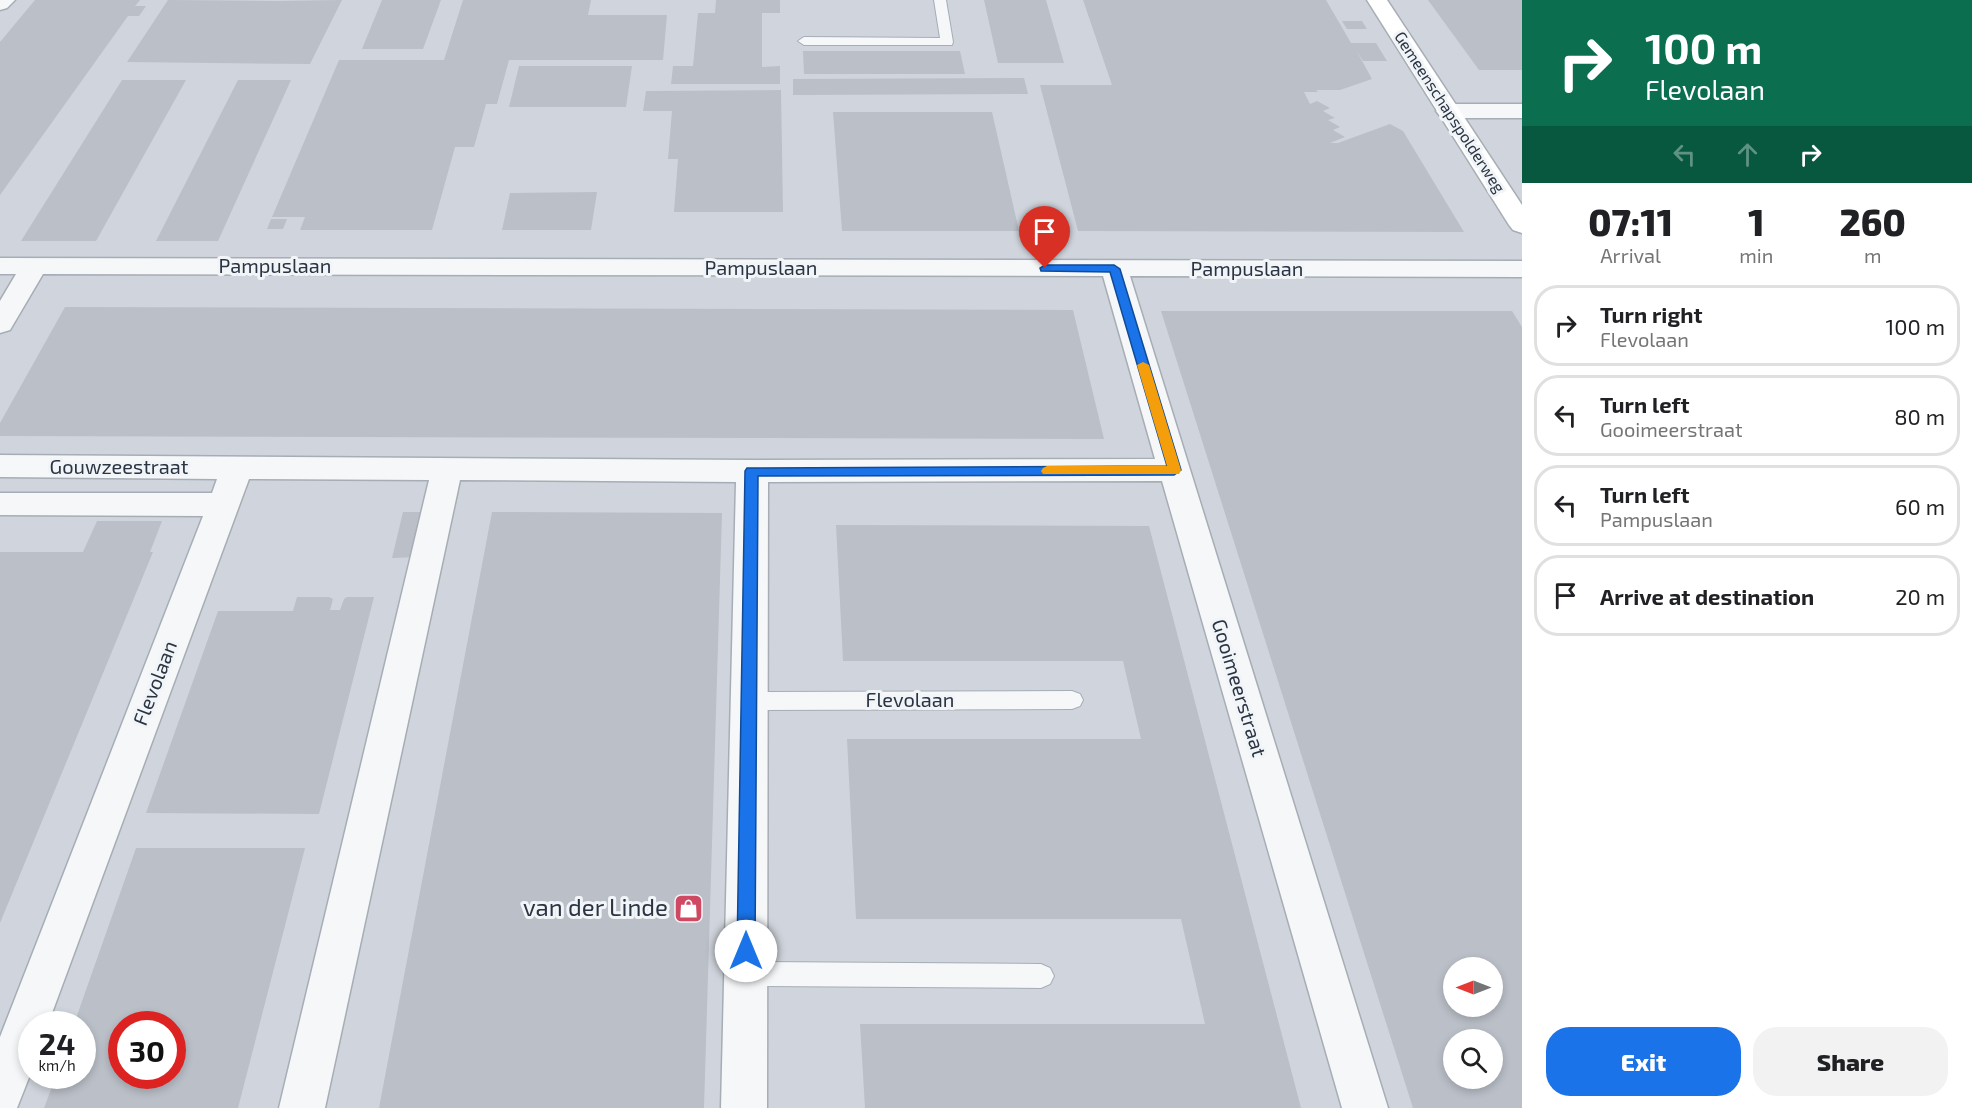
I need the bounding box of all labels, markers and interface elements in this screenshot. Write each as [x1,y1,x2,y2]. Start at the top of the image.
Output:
text: 100 m [1645,22,1762,72]
icon: right [1546,24,1624,102]
street label: Gemeenschapspolderweg [1391,27,1510,196]
text: Flevolaan [1645,73,1765,105]
icon: left [1668,138,1701,171]
icon: ahead [1731,138,1764,171]
icon: right [1794,138,1827,171]
text: 07:11 [1588,200,1673,243]
text: 1 [1748,200,1764,243]
text: 260 [1840,200,1906,243]
pin [1019,206,1070,268]
icon: arrive [1028,215,1061,248]
text: Arrival [1600,243,1661,267]
text: min [1739,243,1773,267]
text: m [1864,243,1881,267]
street label: Pampuslaan [219,253,331,277]
street label: Pampuslaan [705,255,817,279]
street label: Pampuslaan [1191,256,1303,280]
text: Turn right [1600,301,1702,327]
icon: right [1549,309,1582,342]
text: 100 m [1886,313,1945,339]
text: Flevolaan [1600,327,1689,351]
text: Turn left [1600,391,1689,417]
icon: left [1549,399,1582,432]
text: 80 m [1894,403,1945,429]
text: Gooimeerstraat [1600,417,1743,441]
street label: Gouwzeestraat [50,454,189,478]
text: Turn left [1600,481,1689,507]
icon: left [1549,489,1582,522]
text: 60 m [1895,493,1945,519]
text: Pampuslaan [1600,507,1713,531]
icon: arrive [1549,579,1582,612]
text: Arrive at destination [1600,583,1814,609]
text: 20 m [1895,583,1945,609]
street label: Gooimeerstraat [1208,616,1272,760]
street label: Flevolaan [127,637,181,728]
street label: Flevolaan [866,687,954,711]
place label: van der Linde [523,892,668,921]
shop icon: van der Linde [673,892,705,924]
position arrow [714,919,778,983]
north arrow [1443,957,1503,1017]
map controls [1443,957,1503,1089]
speed limit sign: 30 [108,1011,186,1089]
text: 24 [39,1025,75,1061]
button: Exit [1546,1027,1741,1096]
button: Share [1753,1027,1948,1096]
button: search [1443,1029,1503,1089]
text: km/h [38,1056,76,1074]

